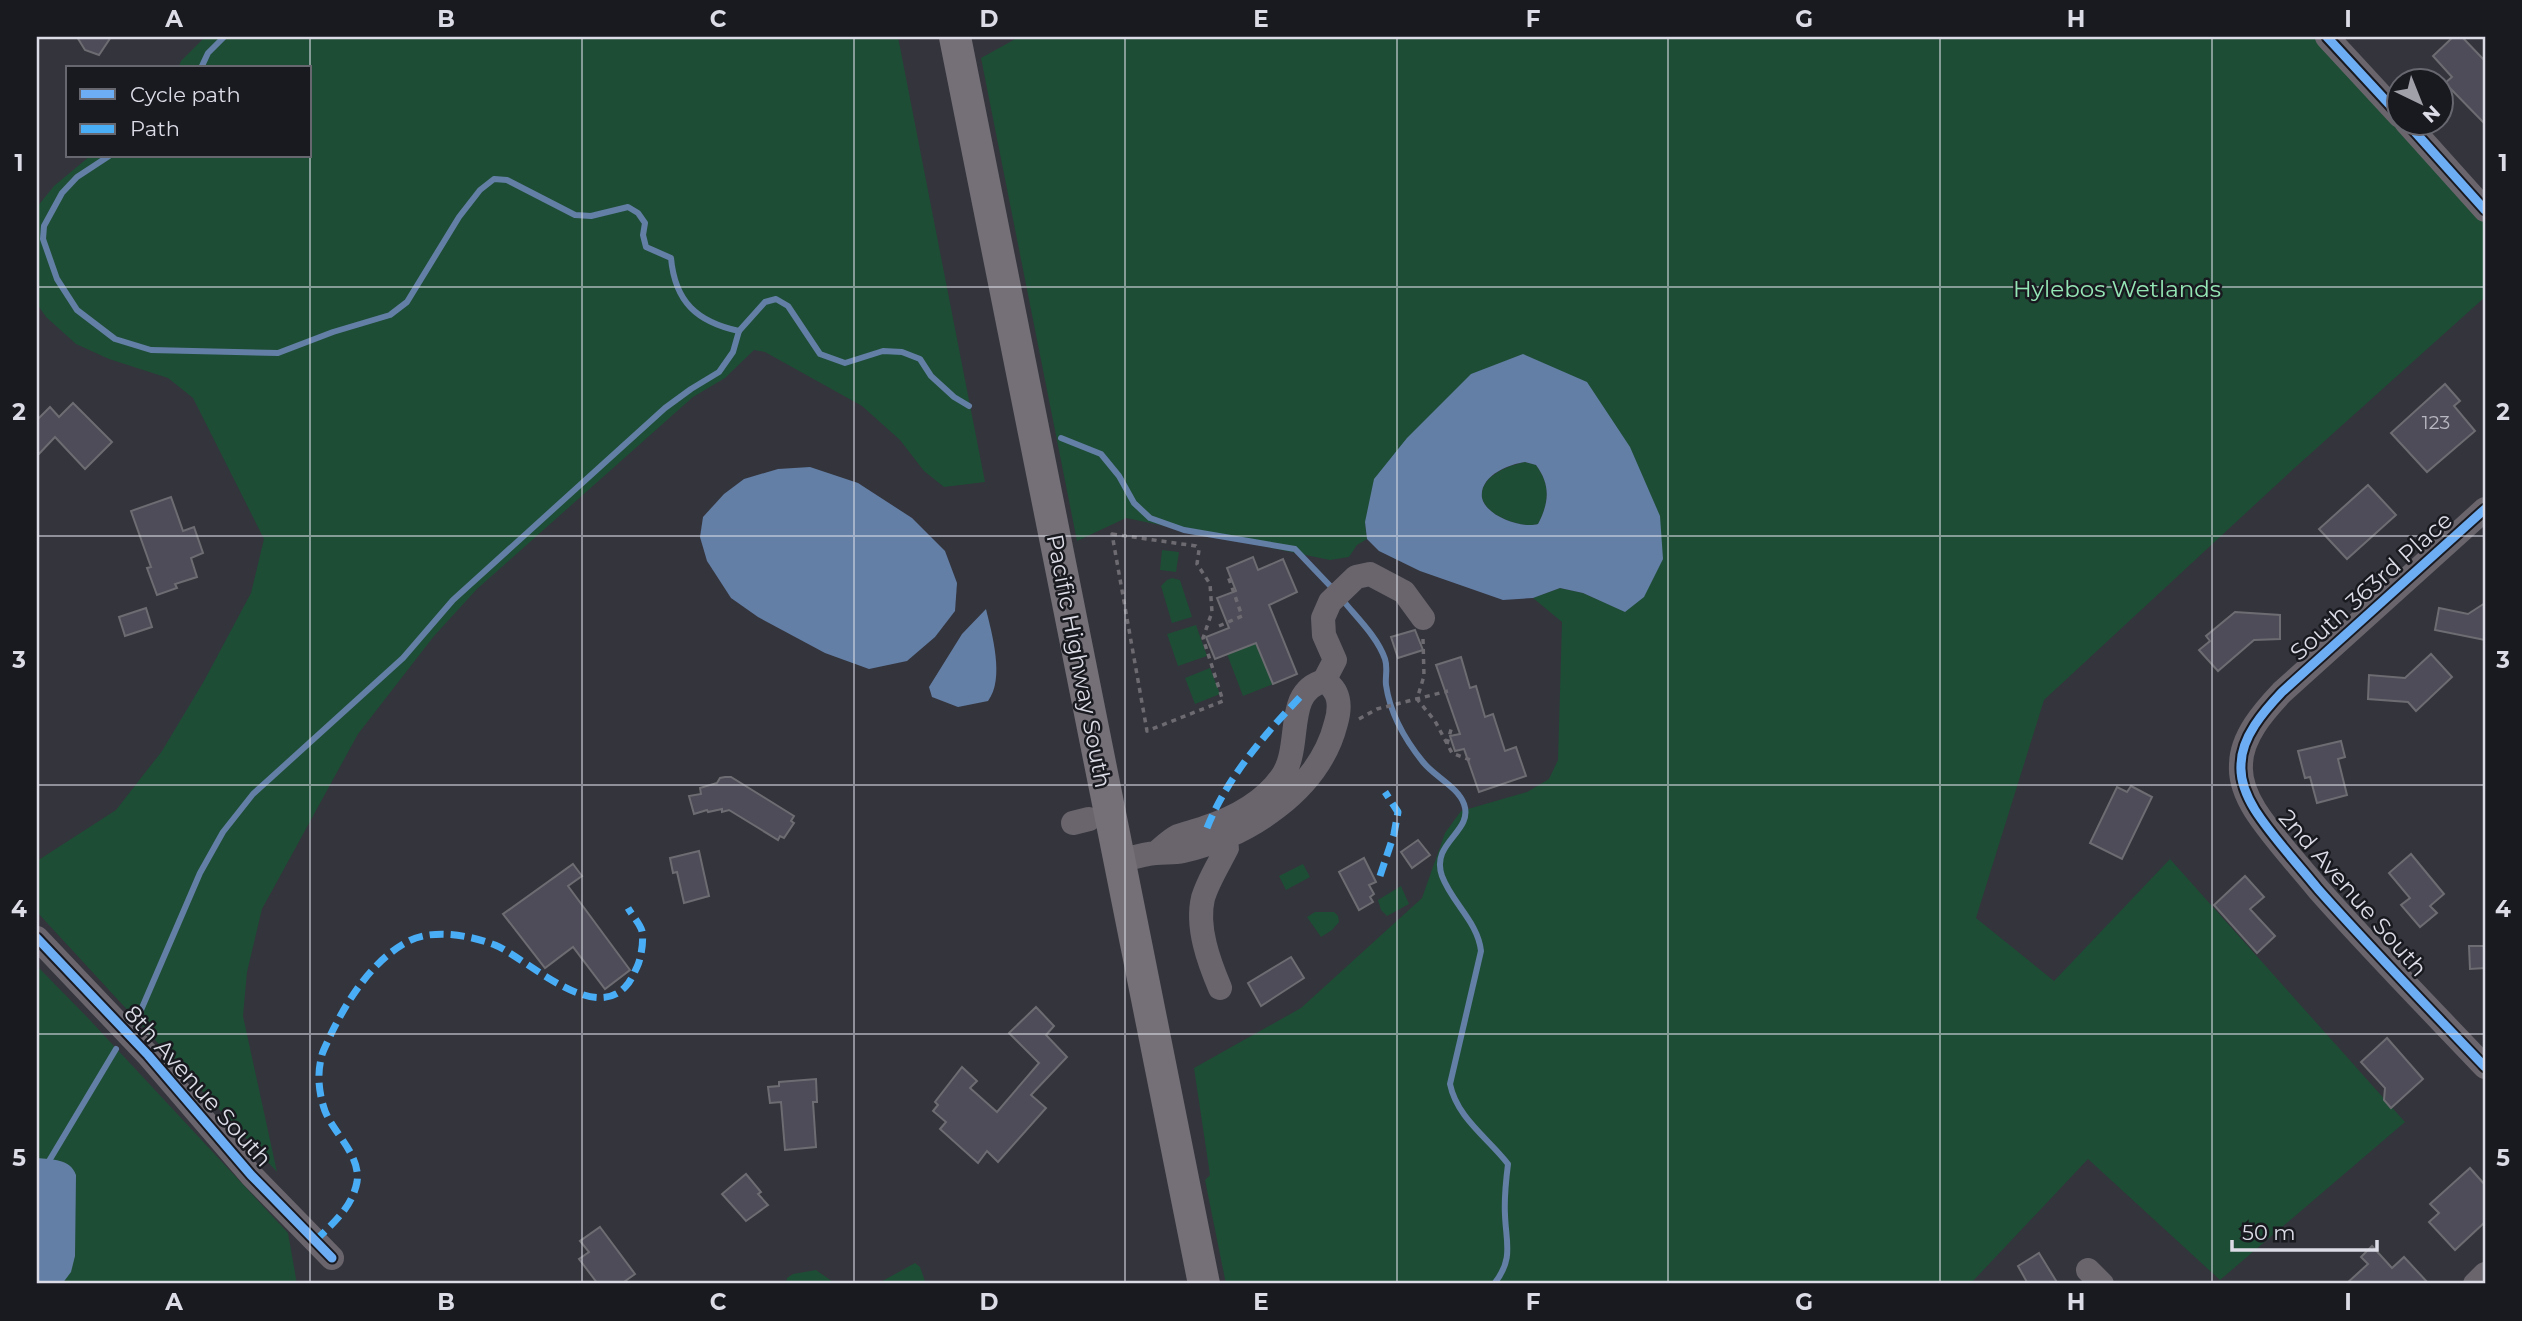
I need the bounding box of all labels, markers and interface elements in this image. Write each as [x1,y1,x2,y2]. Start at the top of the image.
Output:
text: A [164,5,183,33]
text: B [437,5,455,33]
text: C [710,5,727,33]
text: D [980,5,999,33]
text: E [1253,5,1269,33]
text: F [1526,5,1541,33]
text: G [1795,5,1813,33]
text: H [2067,5,2085,33]
text: I [2344,5,2352,33]
legend [66,66,312,158]
north arrow [2386,66,2456,136]
text: Cycle path [130,82,241,107]
text: N [2418,100,2445,128]
text: Path [130,116,180,141]
text: 1 [14,149,24,177]
text: 1 [2498,149,2508,177]
park label: Hylebos Wetlands [2013,275,2221,303]
text: 2 [12,398,26,426]
text: 2 [2496,398,2510,426]
house number: 123 [2422,411,2450,434]
street label: South 363rd Place [2284,506,2458,666]
street label: Pacific Highway South [1041,532,1117,790]
text: 3 [11,646,26,674]
text: 3 [2495,646,2510,674]
street label: 2nd Avenue South [2273,804,2433,982]
text: 4 [11,895,27,923]
text: 4 [2495,895,2511,923]
street label: 8th Avenue South [118,1000,278,1172]
text: 5 [12,1144,26,1172]
text: 5 [2496,1144,2510,1172]
scale bar [2232,1209,2377,1253]
text: 50 m [2242,1220,2296,1245]
text: A [164,1288,183,1316]
text: B [437,1288,455,1316]
text: C [710,1288,727,1316]
text: D [980,1288,999,1316]
text: E [1253,1288,1269,1316]
text: F [1526,1288,1541,1316]
text: G [1795,1288,1813,1316]
text: H [2067,1288,2085,1316]
text: I [2344,1288,2352,1316]

